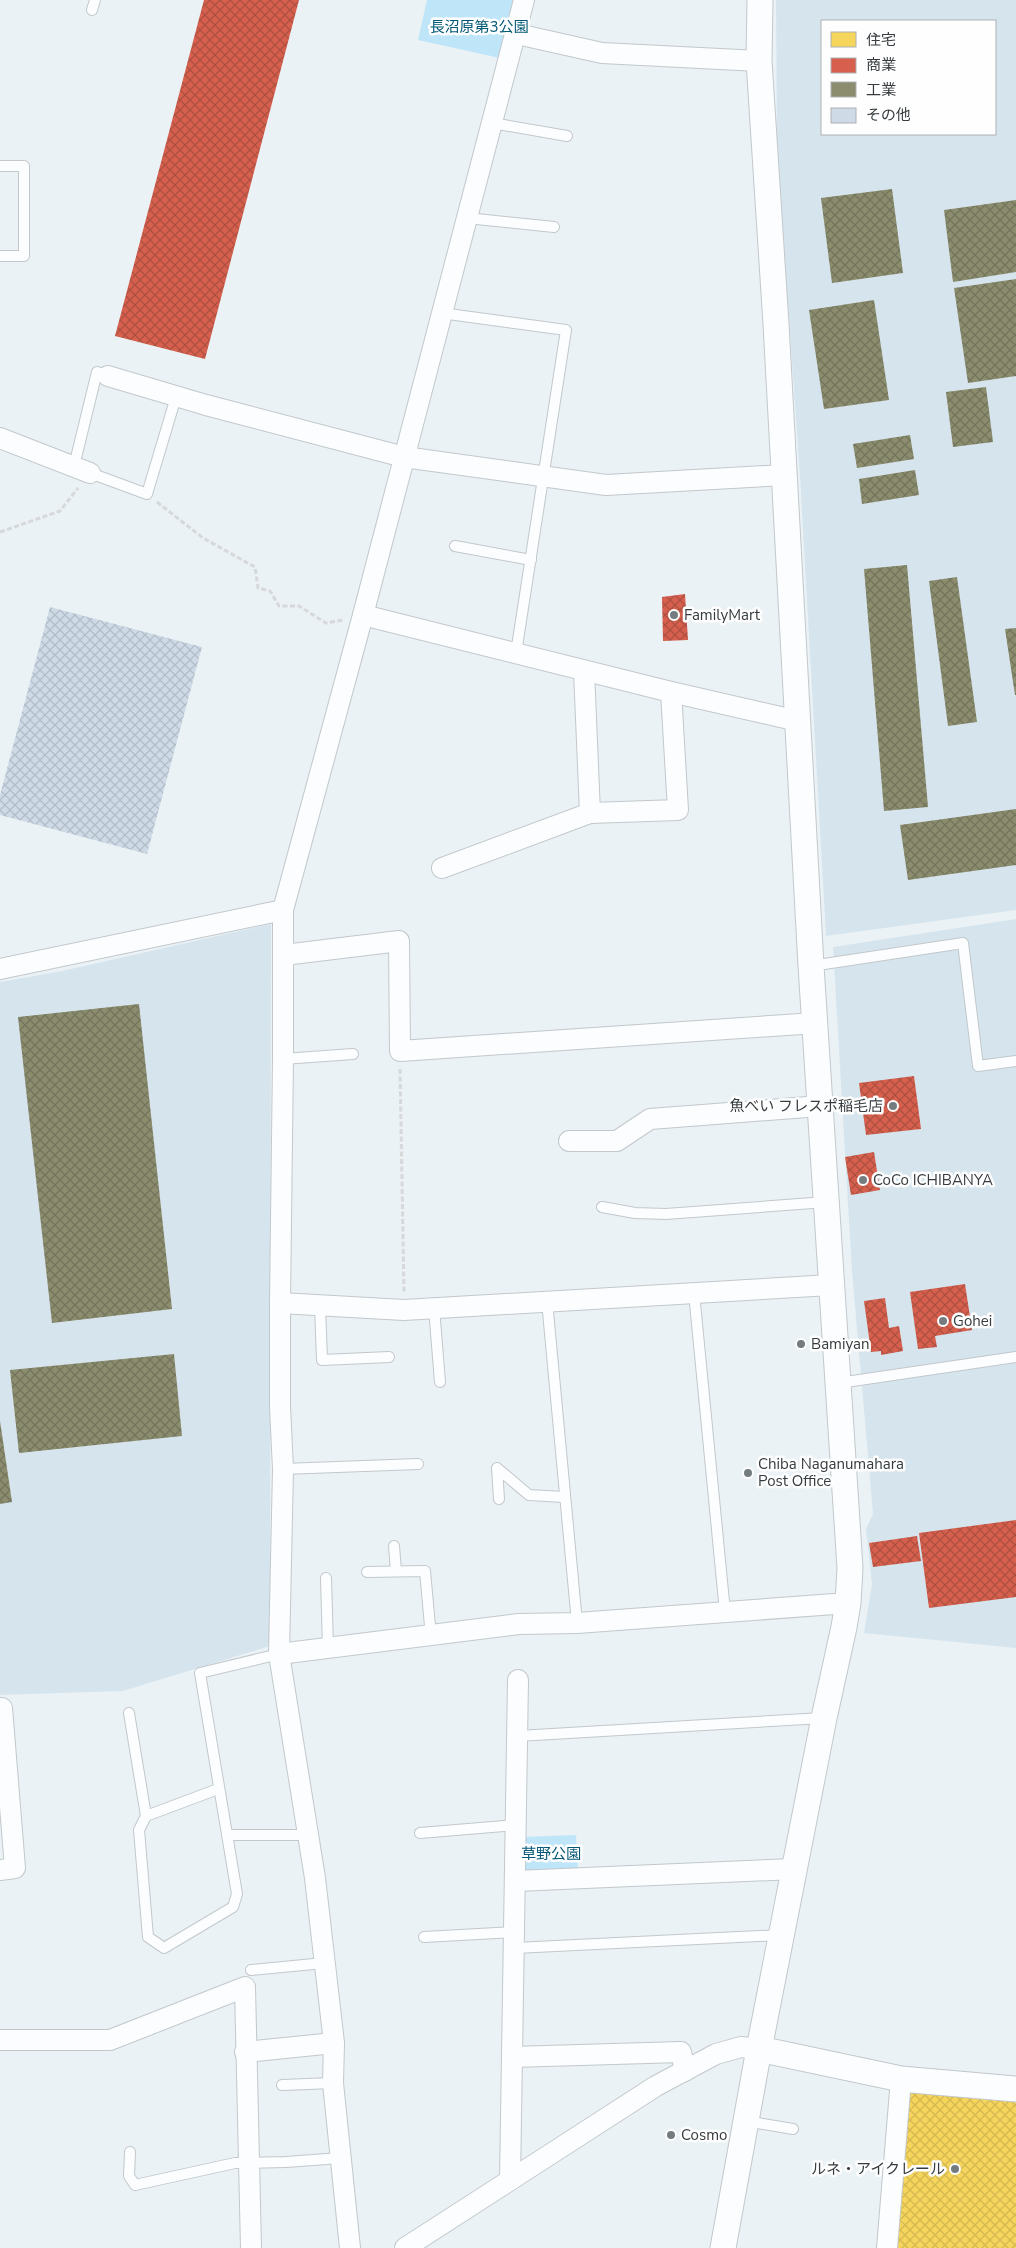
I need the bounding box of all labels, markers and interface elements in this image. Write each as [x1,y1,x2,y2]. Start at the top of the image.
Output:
park label: 長沼原第3公園 [429,17,529,37]
legend [821,20,996,135]
text: 住宅 [866,30,896,50]
text: 商業 [866,55,896,75]
text: 工業 [866,80,896,100]
text: その他 [866,105,911,125]
place label: FamilyMart [684,605,761,625]
marker: FamilyMart [668,609,680,621]
place label: 魚べい フレスポ稲毛店 [729,1096,883,1116]
marker: 魚べい フレスポ稲毛店 [887,1100,899,1112]
place label: CoCo ICHIBANYA [873,1170,993,1190]
marker: CoCo ICHIBANYA [857,1174,869,1186]
place label: Gohei [953,1311,992,1331]
marker: Gohei [937,1315,949,1327]
place label: Bamiyan [811,1334,869,1354]
marker: Bamiyan [795,1338,807,1350]
place label: Chiba Naganumahara Post Office [758,1454,904,1491]
marker: Chiba Naganumahara Post Office [742,1467,754,1479]
park label: 草野公園 [521,1844,581,1864]
place label: Cosmo [681,2125,727,2145]
marker: Cosmo [665,2129,677,2141]
place label: ルネ・アイクレール [811,2159,945,2179]
marker: ルネ・アイクレール [949,2163,961,2175]

